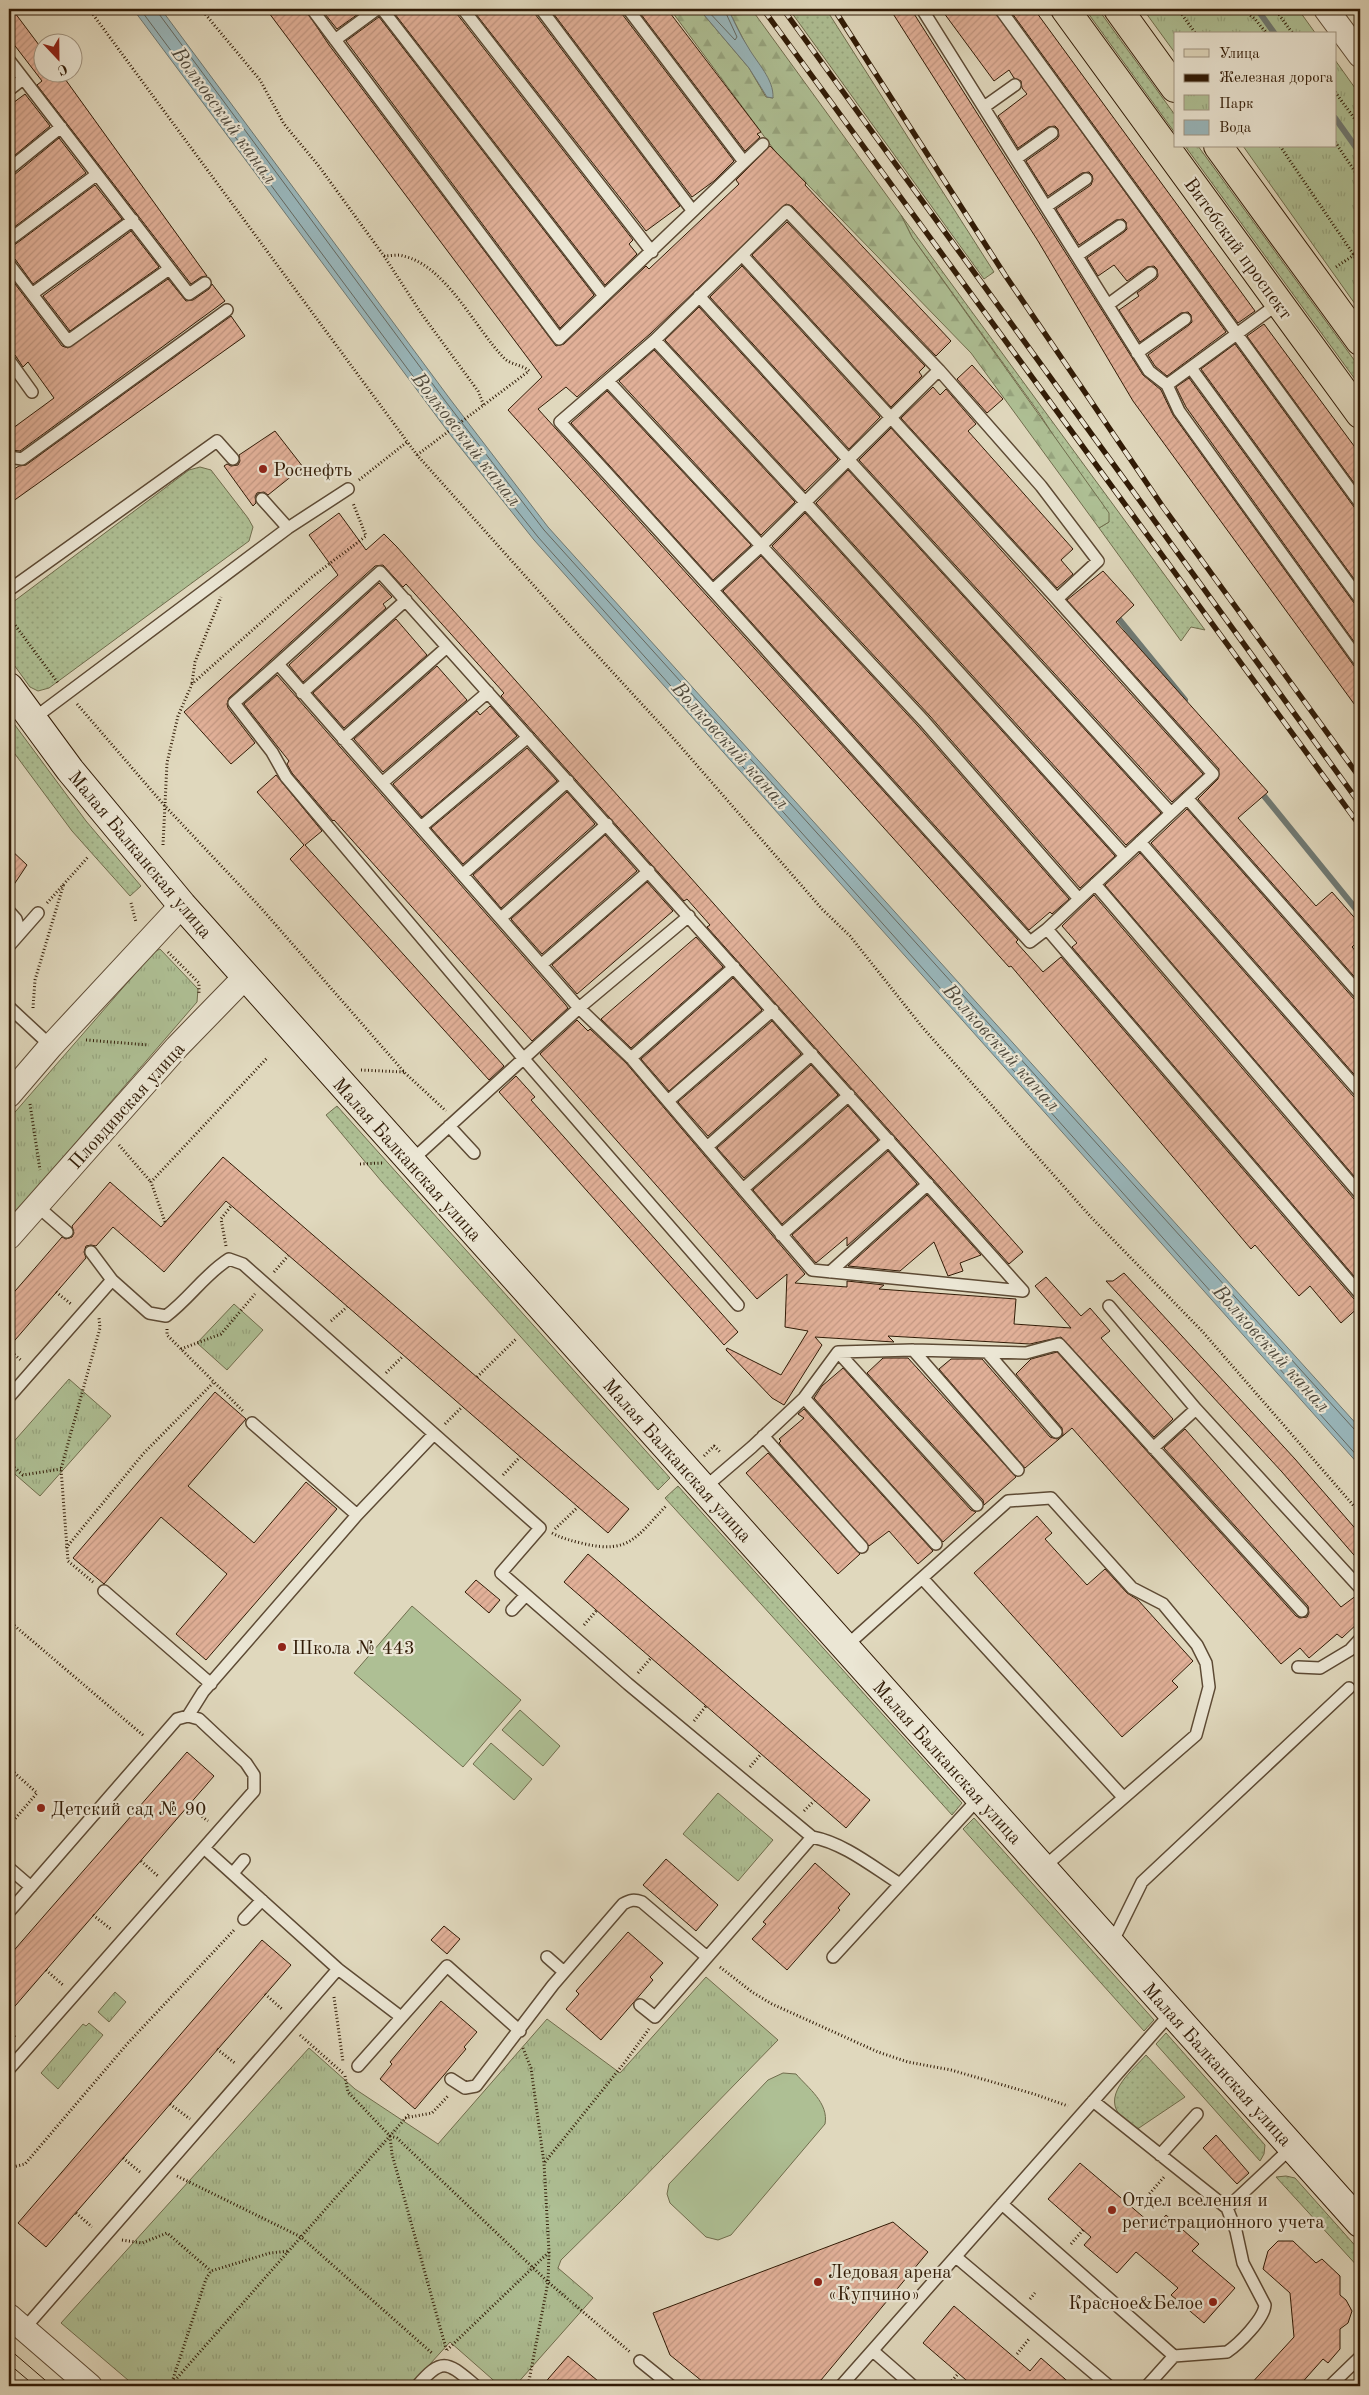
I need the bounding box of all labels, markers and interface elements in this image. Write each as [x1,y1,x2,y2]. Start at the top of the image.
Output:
north arrow [32,32,82,82]
legend [1174,32,1336,148]
water label: Волковский канал [166,43,280,188]
text: Улица [1219,47,1260,62]
text: С [56,61,69,77]
text: Железная дорога [1219,71,1334,86]
text: Парк [1219,97,1254,112]
text: Вода [1219,121,1252,136]
street label: Витебский проспект [1179,175,1295,324]
water label: Волковский канал [406,369,524,511]
place label: Роснефть [273,462,352,481]
marker: Роснефть [257,463,269,475]
water label: Волковский канал [666,678,792,814]
street label: Малая Балканская улица [64,768,215,943]
water label: Волковский канал [937,980,1063,1116]
street label: Пловдивская улица [66,1039,190,1174]
street label: Малая Балканская улица [328,1075,485,1246]
water label: Волковский канал [1207,1281,1333,1417]
street label: Малая Балканская улица [598,1376,755,1547]
place label: Школа № 443 [292,1640,415,1659]
marker: Школа № 443 [276,1641,288,1653]
street label: Малая Балканская улица [868,1678,1025,1849]
place label: Детский сад № 90 [51,1801,206,1820]
marker: Детский сад № 90 [35,1802,47,1814]
street label: Малая Балканская улица [1138,1980,1295,2151]
place label: Отдел вселения и регистрационного учета [1122,2192,1325,2233]
marker: Отдел вселения и регистрационного учета [1106,2204,1118,2216]
place label: Ледовая арена «Купчино» [828,2264,952,2305]
marker: Ледовая арена «Купчино» [812,2276,824,2288]
place label: Красное&Белое [1068,2295,1203,2314]
marker: Красное&Белое [1207,2296,1219,2308]

